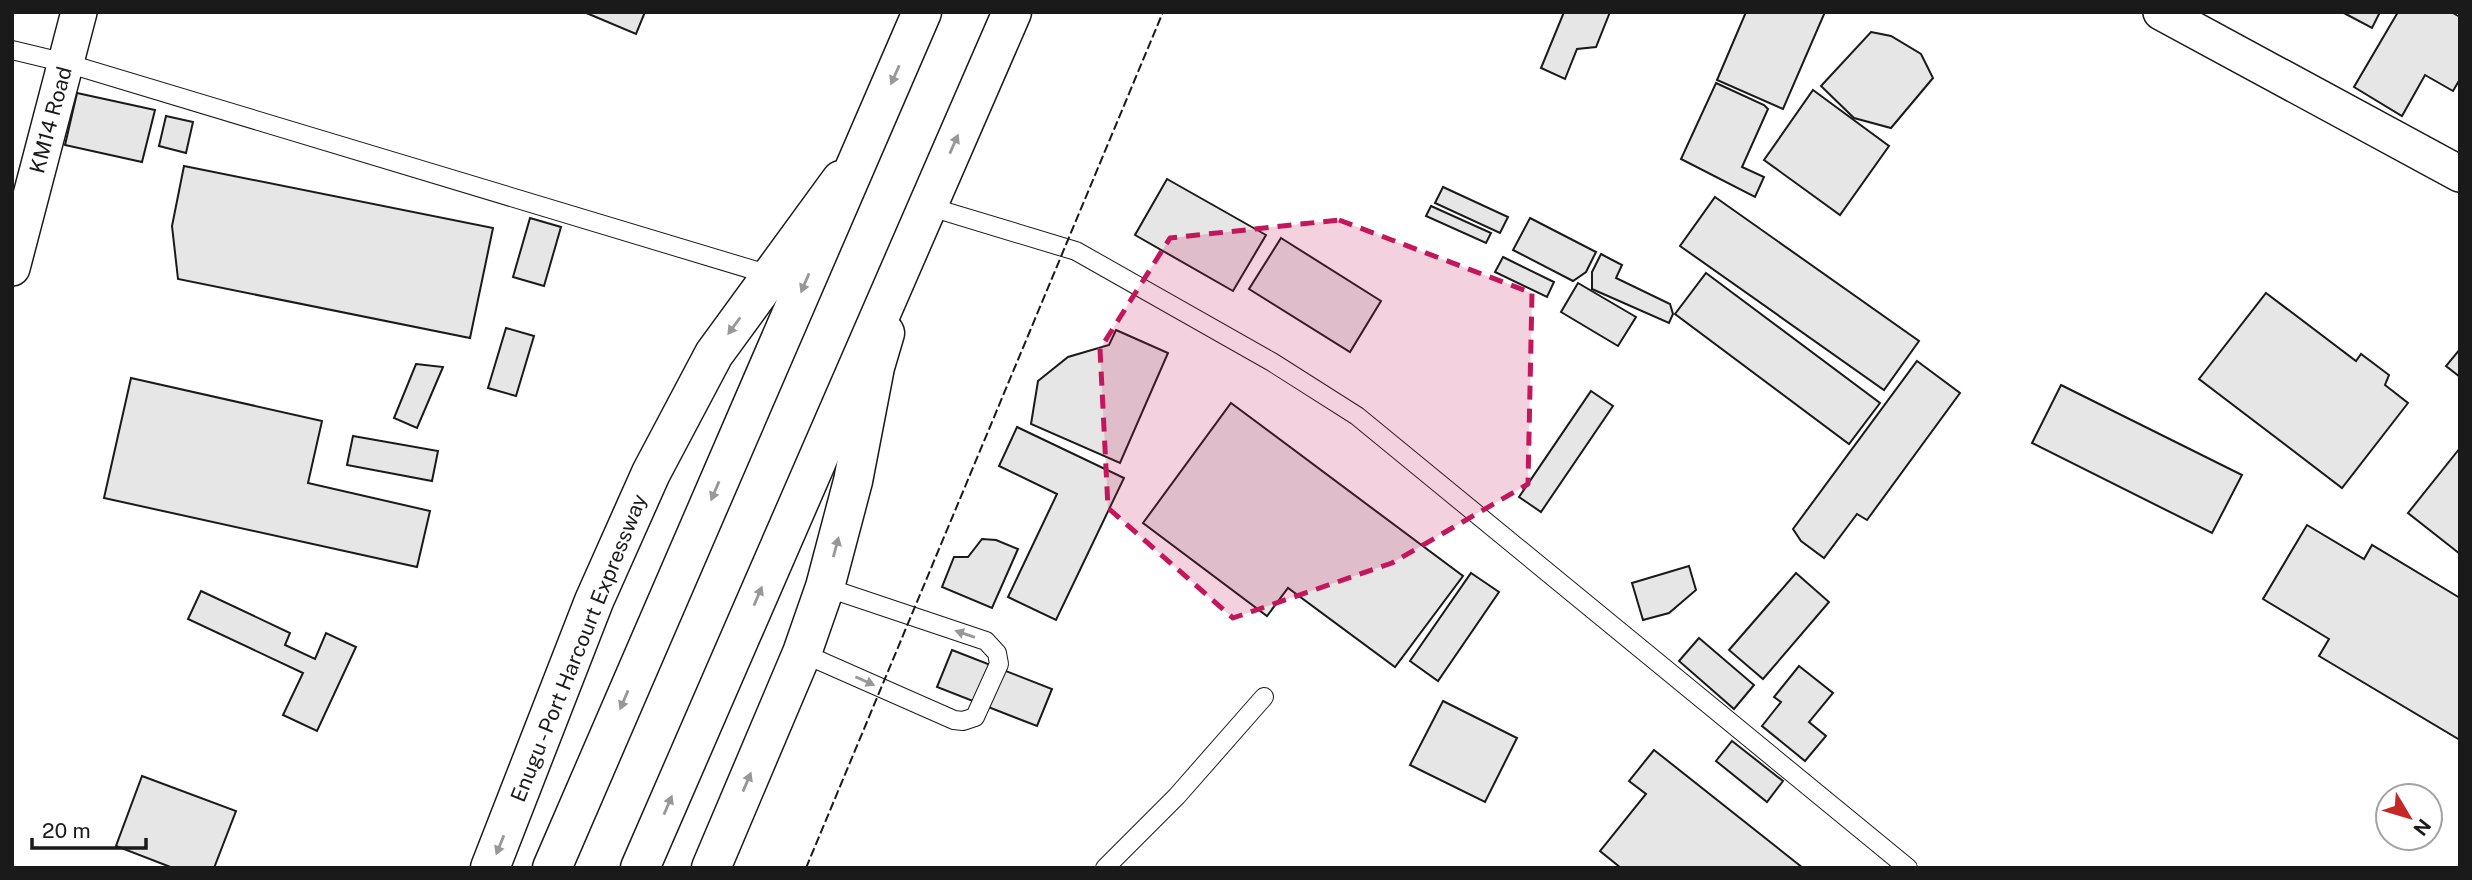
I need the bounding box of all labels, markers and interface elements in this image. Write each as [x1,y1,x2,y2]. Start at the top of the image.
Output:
street label: KM14 Road [24,64,77,176]
one-way arrow [889,65,901,85]
one-way arrow [949,133,960,154]
one-way arrow [799,272,810,293]
one-way arrow [727,317,741,335]
one-way arrow [709,481,720,502]
street label: Enugu - Port Harcourt Expressway [505,490,652,805]
one-way arrow [831,536,841,557]
one-way arrow [753,586,764,607]
one-way arrow [954,628,975,639]
one-way arrow [855,675,875,687]
one-way arrow [618,690,630,710]
one-way arrow [742,772,753,793]
north arrow [2374,782,2444,852]
one-way arrow [662,794,673,815]
scale bar [32,806,145,850]
text: N [2409,815,2436,840]
text: 20 m [42,818,91,843]
one-way arrow [494,834,505,855]

